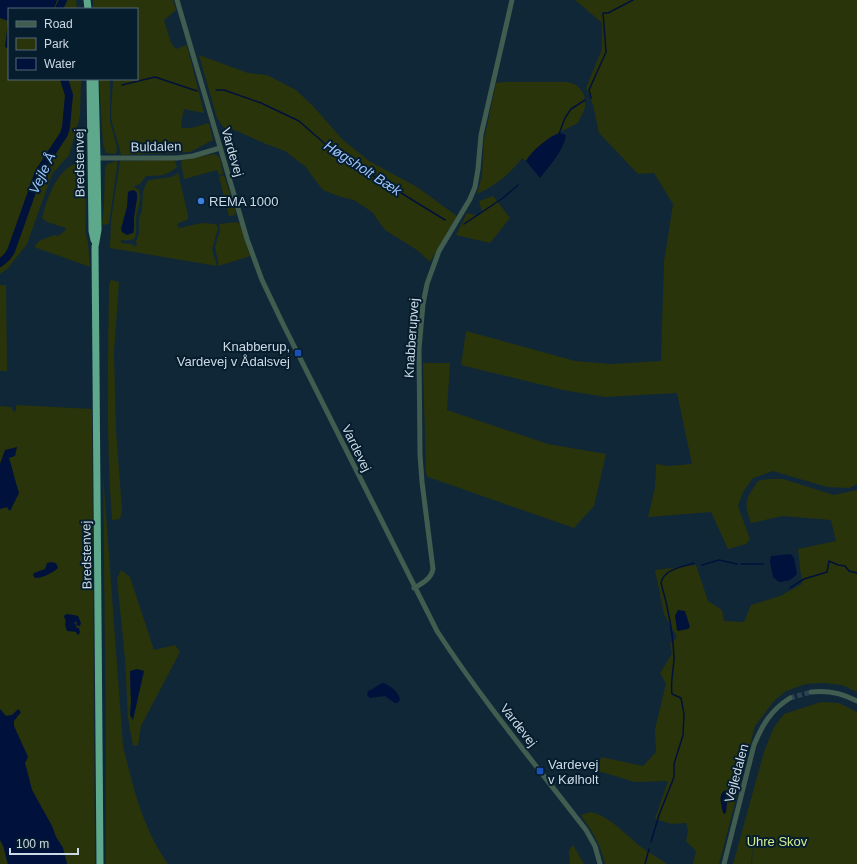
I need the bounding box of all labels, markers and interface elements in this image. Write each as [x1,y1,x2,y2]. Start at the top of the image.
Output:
legend [8,8,138,80]
text: Road [44,17,73,31]
text: Park [44,37,70,51]
text: Water [44,57,76,71]
street label: Vardevej [218,126,247,179]
street label: Bredstenvej [71,128,88,197]
water label: Høgsholt Bæk [321,137,405,199]
street label: Buldalen [131,139,181,154]
water label: Vejle Å [25,150,59,196]
place label: REMA 1000 [209,194,278,209]
marker: REMA 1000 [196,196,206,206]
street label: Knabberupvej [401,297,422,379]
place label: Knabberup, Vardevej v Ådalsvej [177,339,290,369]
marker: Knabberup, Vardevej v Ådalsvej [293,348,303,358]
street label: Vardevej [339,422,374,474]
street label: Bredstenvej [78,520,95,589]
street label: Vardevej [497,701,540,750]
street label: Vejledalen [721,742,751,804]
place label: Vardevej v Kølholt [548,757,599,787]
marker: Vardevej v Kølholt [535,766,545,776]
scale bar [10,830,78,856]
park label: Uhre Skov [747,834,808,849]
text: 100 m [16,837,49,851]

